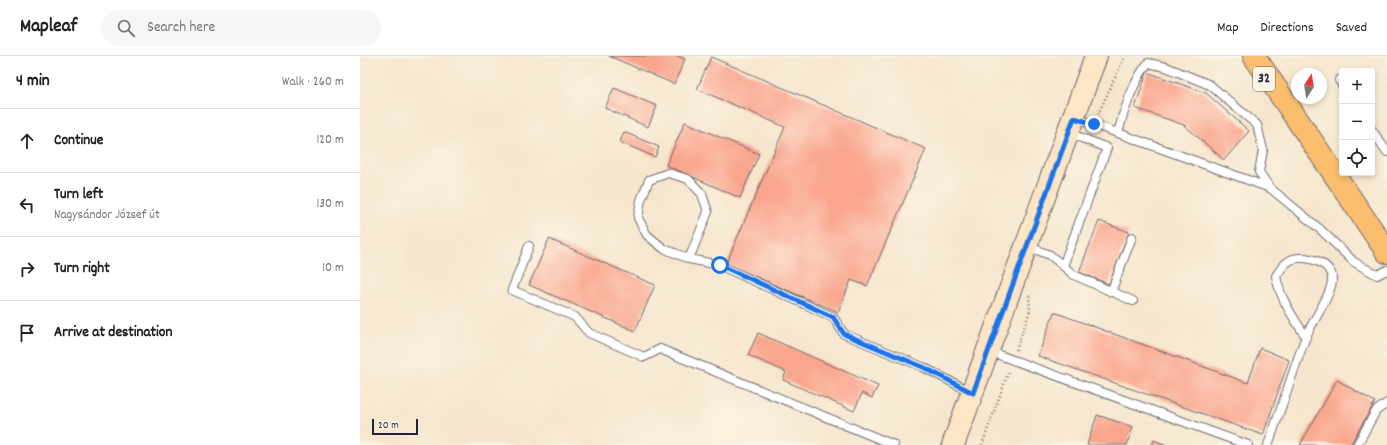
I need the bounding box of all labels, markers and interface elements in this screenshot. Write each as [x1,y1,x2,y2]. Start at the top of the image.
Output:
search box [101,10,381,46]
text: Mapleaf [20,14,77,41]
icon: search [115,17,137,39]
text: Search here [147,17,215,39]
text: Map [1217,18,1239,38]
text: Directions [1261,18,1314,38]
text: Saved [1336,18,1367,38]
road number: 32 [1253,67,1275,91]
north arrow [1291,68,1327,104]
map controls [1339,68,1375,176]
button: + [1339,68,1375,104]
text: 4 min [16,70,50,94]
text: Walk · 260 m [282,73,344,92]
button: − [1339,104,1375,140]
route end [1085,115,1103,133]
icon: ahead [16,130,38,152]
text: Continue [54,130,103,152]
text: 120 m [316,131,344,150]
button: locate [1339,140,1375,176]
text: Turn left [54,184,103,206]
icon: left [16,194,38,216]
text: 130 m [316,195,344,214]
text: Nagysándor József út [54,206,160,225]
route start [711,256,729,274]
icon: right [16,258,38,280]
text: Turn right [54,258,110,280]
text: 10 m [322,259,344,278]
icon: arrive [16,322,38,344]
text: Arrive at destination [54,322,172,344]
scale bar [372,417,418,436]
text: 20 m [378,418,399,434]

